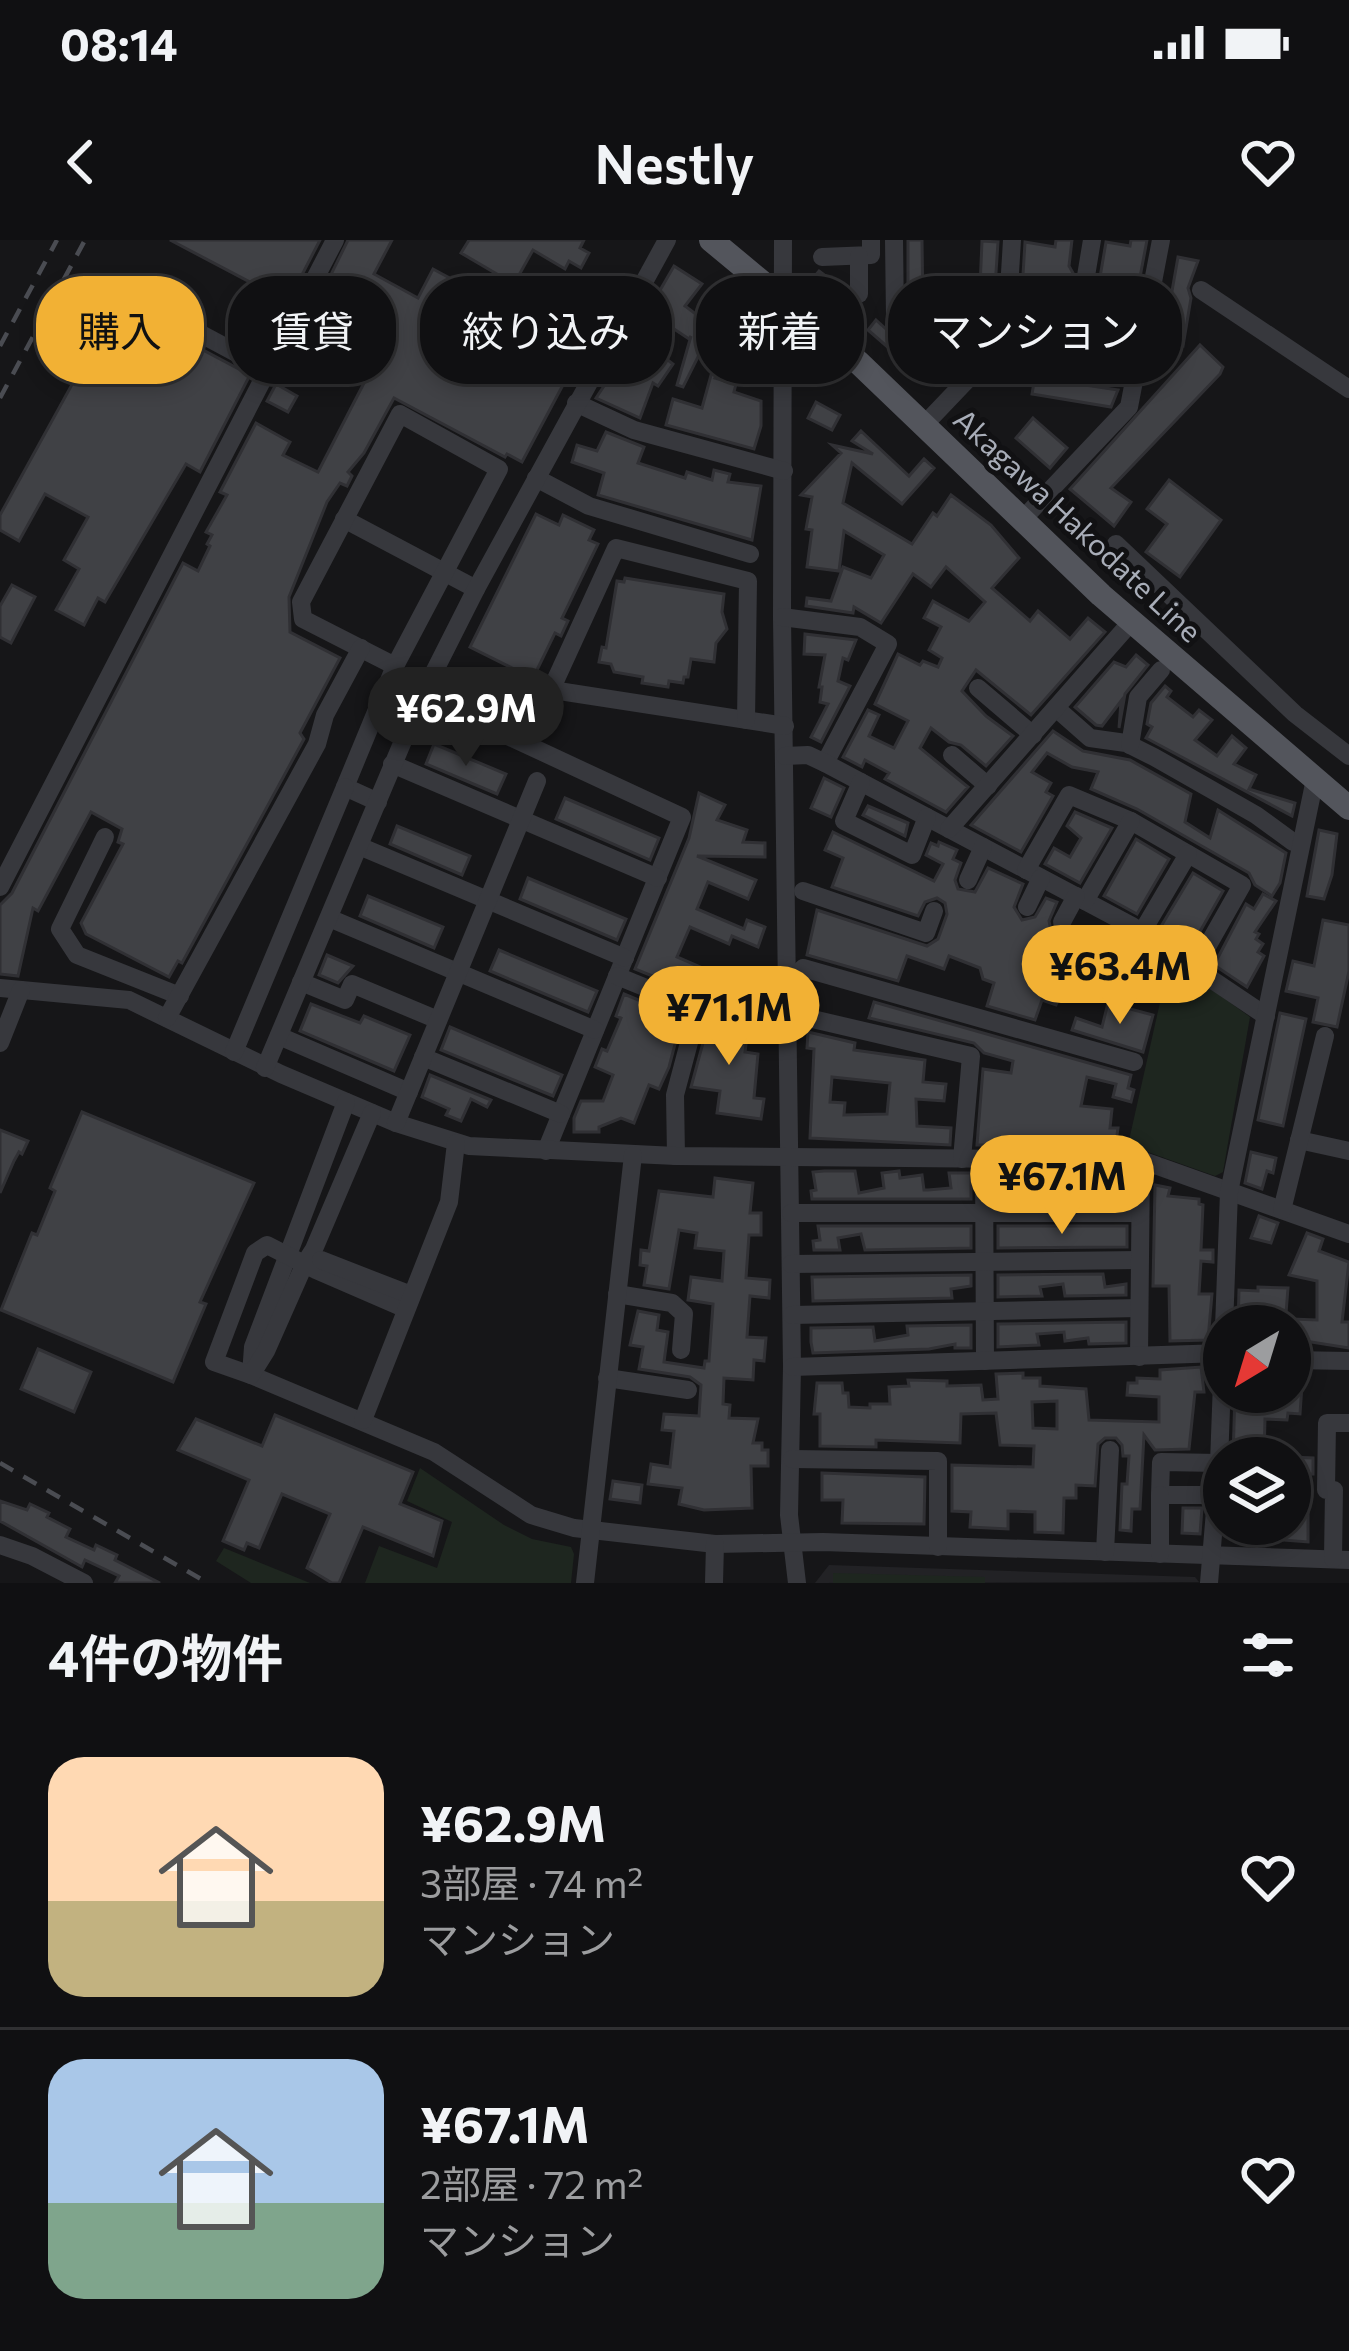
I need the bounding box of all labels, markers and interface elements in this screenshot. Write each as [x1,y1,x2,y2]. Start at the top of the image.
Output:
text: 08:14 [60,15,178,70]
icon: back [48,129,114,195]
text: Nestly [595,129,754,195]
icon: heart [1235,129,1301,195]
chip: 購入 [36,276,204,384]
chip: 賃貸 [228,276,396,384]
chip: 絞り込み [420,276,672,384]
chip: 新着 [696,276,864,384]
chip: マンション [888,276,1182,384]
street label: Akagawa Hakodate Line [947,400,1210,649]
pin: ¥62.9M [368,667,564,769]
text: ¥62.9M [395,682,537,730]
pin: ¥63.4M [1022,925,1218,1027]
text: ¥63.4M [1049,940,1191,988]
pin: ¥71.1M [631,966,827,1068]
text: ¥71.1M [665,981,793,1029]
pin: ¥67.1M [964,1135,1160,1237]
text: ¥67.1M [997,1150,1127,1198]
north arrow [1203,1305,1311,1413]
map controls [1203,1305,1311,1545]
button: layers [1203,1437,1311,1545]
icon: filters [1235,1622,1301,1688]
text: 4件の物件 [48,1625,283,1688]
text: ¥62.9M [420,1790,606,1853]
icon: home [144,1805,288,1949]
icon: heart [1235,1844,1301,1910]
text: 3部屋 · 74 m² [420,1858,643,1906]
text: マンション [420,1914,615,1962]
text: ¥67.1M [420,2091,590,2154]
icon: home [144,2107,288,2251]
icon: heart [1235,2146,1301,2212]
text: 2部屋 · 72 m² [420,2159,643,2207]
text: マンション [420,2215,615,2263]

